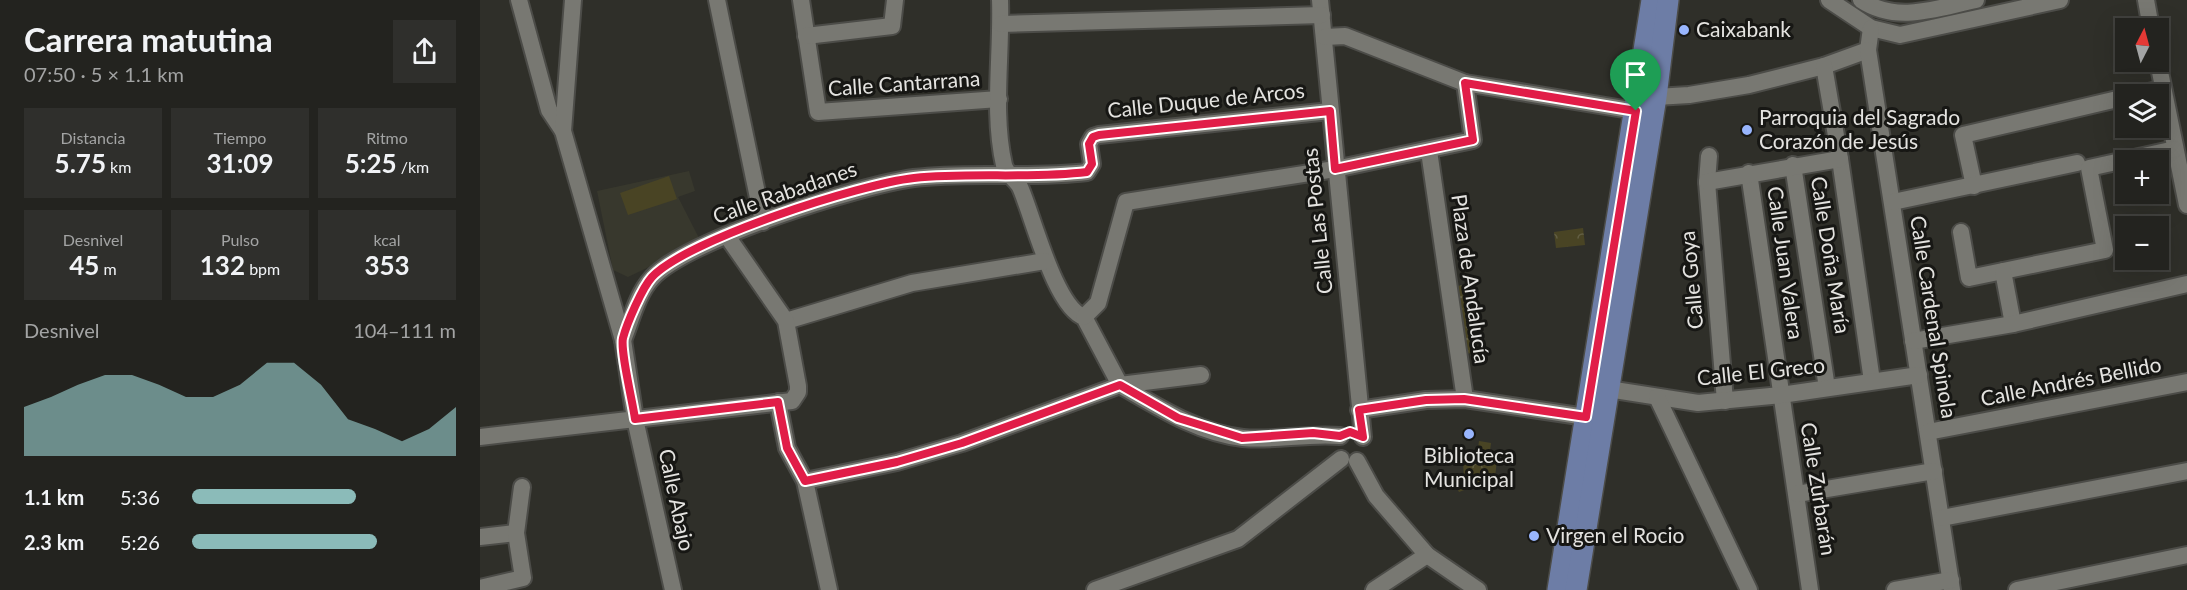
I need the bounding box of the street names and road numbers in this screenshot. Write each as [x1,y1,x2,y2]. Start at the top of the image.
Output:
street label: Calle Cantarrana [827,65,981,100]
street label: Calle Duque de Arcos [1106,77,1306,122]
street label: Calle Las Postas [1296,147,1337,295]
street label: Calle Rabadanes [709,155,860,228]
street label: Calle Doña María [1807,174,1856,335]
street label: Calle Juan Valera [1763,185,1810,341]
street label: Plaza de Andalucía [1447,192,1496,365]
street label: Calle Cardenal Spinola [1906,214,1963,420]
street label: Calle Goya [1674,230,1707,330]
street label: Calle El Greco [1696,351,1826,390]
street label: Calle Andrés Bellido [1978,351,2163,410]
street label: Calle Zurbarán [1797,421,1842,557]
street label: Calle Abajo [654,446,700,553]

